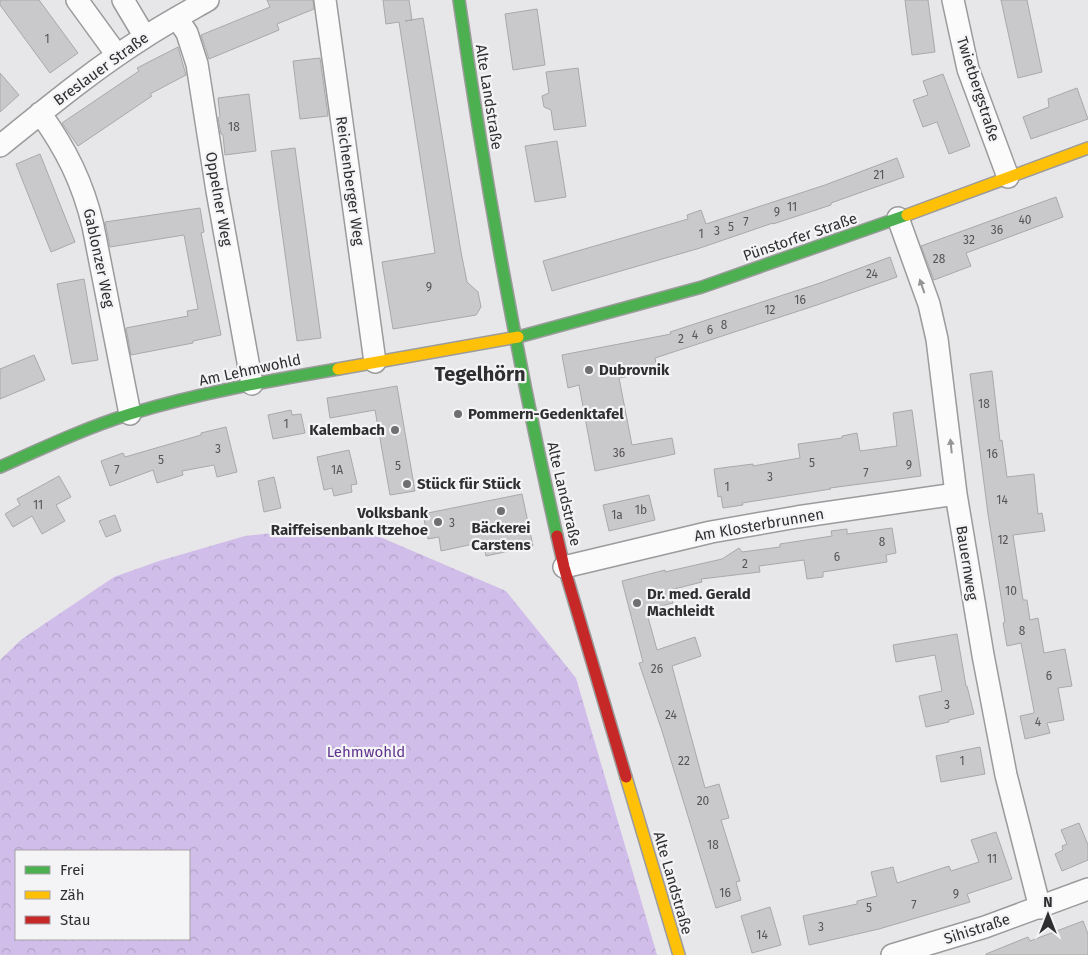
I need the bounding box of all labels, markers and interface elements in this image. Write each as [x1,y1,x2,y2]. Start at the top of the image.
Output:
street label: Breslauer Straße [50,29,152,109]
house number: 1 [44,32,50,46]
street label: Twietbergstraße [953,34,1003,144]
street label: Alte Landstraße [472,43,506,151]
street label: Reichenberger Weg [332,115,368,247]
house number: 18 [228,120,240,134]
street label: Oppelner Weg [202,150,236,248]
house number: 21 [874,168,884,182]
house number: 11 [787,200,797,214]
house number: 9 [774,205,780,219]
street label: Gablonzer Weg [80,207,118,309]
street label: Pünstorfer Straße [741,209,859,265]
house number: 40 [1018,213,1032,227]
house number: 7 [743,215,749,229]
house number: 5 [728,220,734,234]
house number: 36 [991,223,1003,237]
house number: 3 [714,224,720,238]
house number: 1 [698,227,704,241]
house number: 32 [963,233,975,247]
house number: 28 [933,252,946,266]
house number: 24 [866,267,879,281]
one-way arrow [918,278,926,293]
house number: 9 [426,280,432,294]
house number: 16 [794,293,806,307]
house number: 12 [764,303,776,317]
house number: 8 [721,318,728,332]
house number: 6 [707,323,713,337]
house number: 4 [692,328,699,342]
house number: 2 [678,332,684,346]
street label: Am Lehmwohld [197,350,303,390]
place label: Dubrovnik [599,361,670,379]
district label: Tegelhörn [434,362,526,386]
marker: Dubrovnik [583,364,595,376]
house number: 18 [978,397,990,411]
place label: Pommern-Gedenktafel [468,405,624,423]
marker: Pommern-Gedenktafel [452,408,464,420]
house number: 1 [283,417,289,431]
place label: Kalembach [309,421,385,439]
marker: Kalembach [389,424,401,436]
one-way arrow [947,437,955,453]
street label: Alte Landstraße [543,440,585,548]
house number: 3 [215,442,221,456]
house number: 36 [613,446,625,460]
house number: 16 [986,447,998,461]
house number: 5 [158,453,164,467]
house number: 5 [809,456,815,470]
house number: 9 [906,458,912,472]
house number: 5 [395,459,401,473]
house number: 7 [114,463,120,477]
house number: 1A [331,463,343,477]
house number: 7 [863,466,869,480]
house number: 3 [767,470,773,484]
place label: Stück für Stück [417,475,522,493]
marker: Stück für Stück [401,478,413,490]
house number: 1 [724,480,730,494]
house number: 14 [996,493,1008,507]
house number: 11 [33,498,43,512]
house number: 1b [635,503,647,517]
place label: Volksbank Raiffeisenbank Itzehoe [271,504,429,539]
marker: Bäckerei Carstens [495,505,507,517]
street label: Am Klosterbrunnen [693,505,825,545]
house number: 1a [611,508,623,522]
marker: Volksbank Raiffeisenbank Itzehoe [432,516,444,528]
house number: 3 [449,516,455,530]
place label: Bäckerei Carstens [471,519,531,554]
street label: Bauernweg [952,524,982,602]
house number: 12 [997,533,1009,547]
house number: 8 [879,535,886,549]
house number: 6 [834,550,840,564]
house number: 2 [742,557,748,571]
house number: 10 [1005,584,1017,598]
place label: Dr. med. Gerald Machleidt [647,585,751,620]
marker: Dr. med. Gerald Machleidt [631,597,643,609]
house number: 8 [1019,624,1026,638]
house number: 26 [651,662,663,676]
house number: 6 [1046,669,1052,683]
house number: 3 [944,698,950,712]
house number: 24 [665,708,678,722]
house number: 4 [1035,715,1042,729]
park label: Lehmwohld [327,743,405,761]
house number: 22 [678,754,690,768]
house number: 1 [959,754,965,768]
house number: 20 [697,794,710,808]
street label: Alte Landstraße [650,829,696,937]
house number: 18 [707,838,719,852]
legend [15,850,190,940]
house number: 11 [987,852,997,866]
text: Frei [60,861,85,879]
text: Zäh [60,886,85,904]
house number: 16 [719,886,731,900]
house number: 9 [953,887,959,901]
north arrow [1023,890,1073,940]
text: N [1043,894,1053,911]
house number: 7 [911,898,917,912]
house number: 5 [866,901,872,915]
street label: Sihistraße [942,910,1012,948]
text: Stau [60,911,90,929]
house number: 3 [818,920,824,934]
house number: 14 [756,928,768,942]

